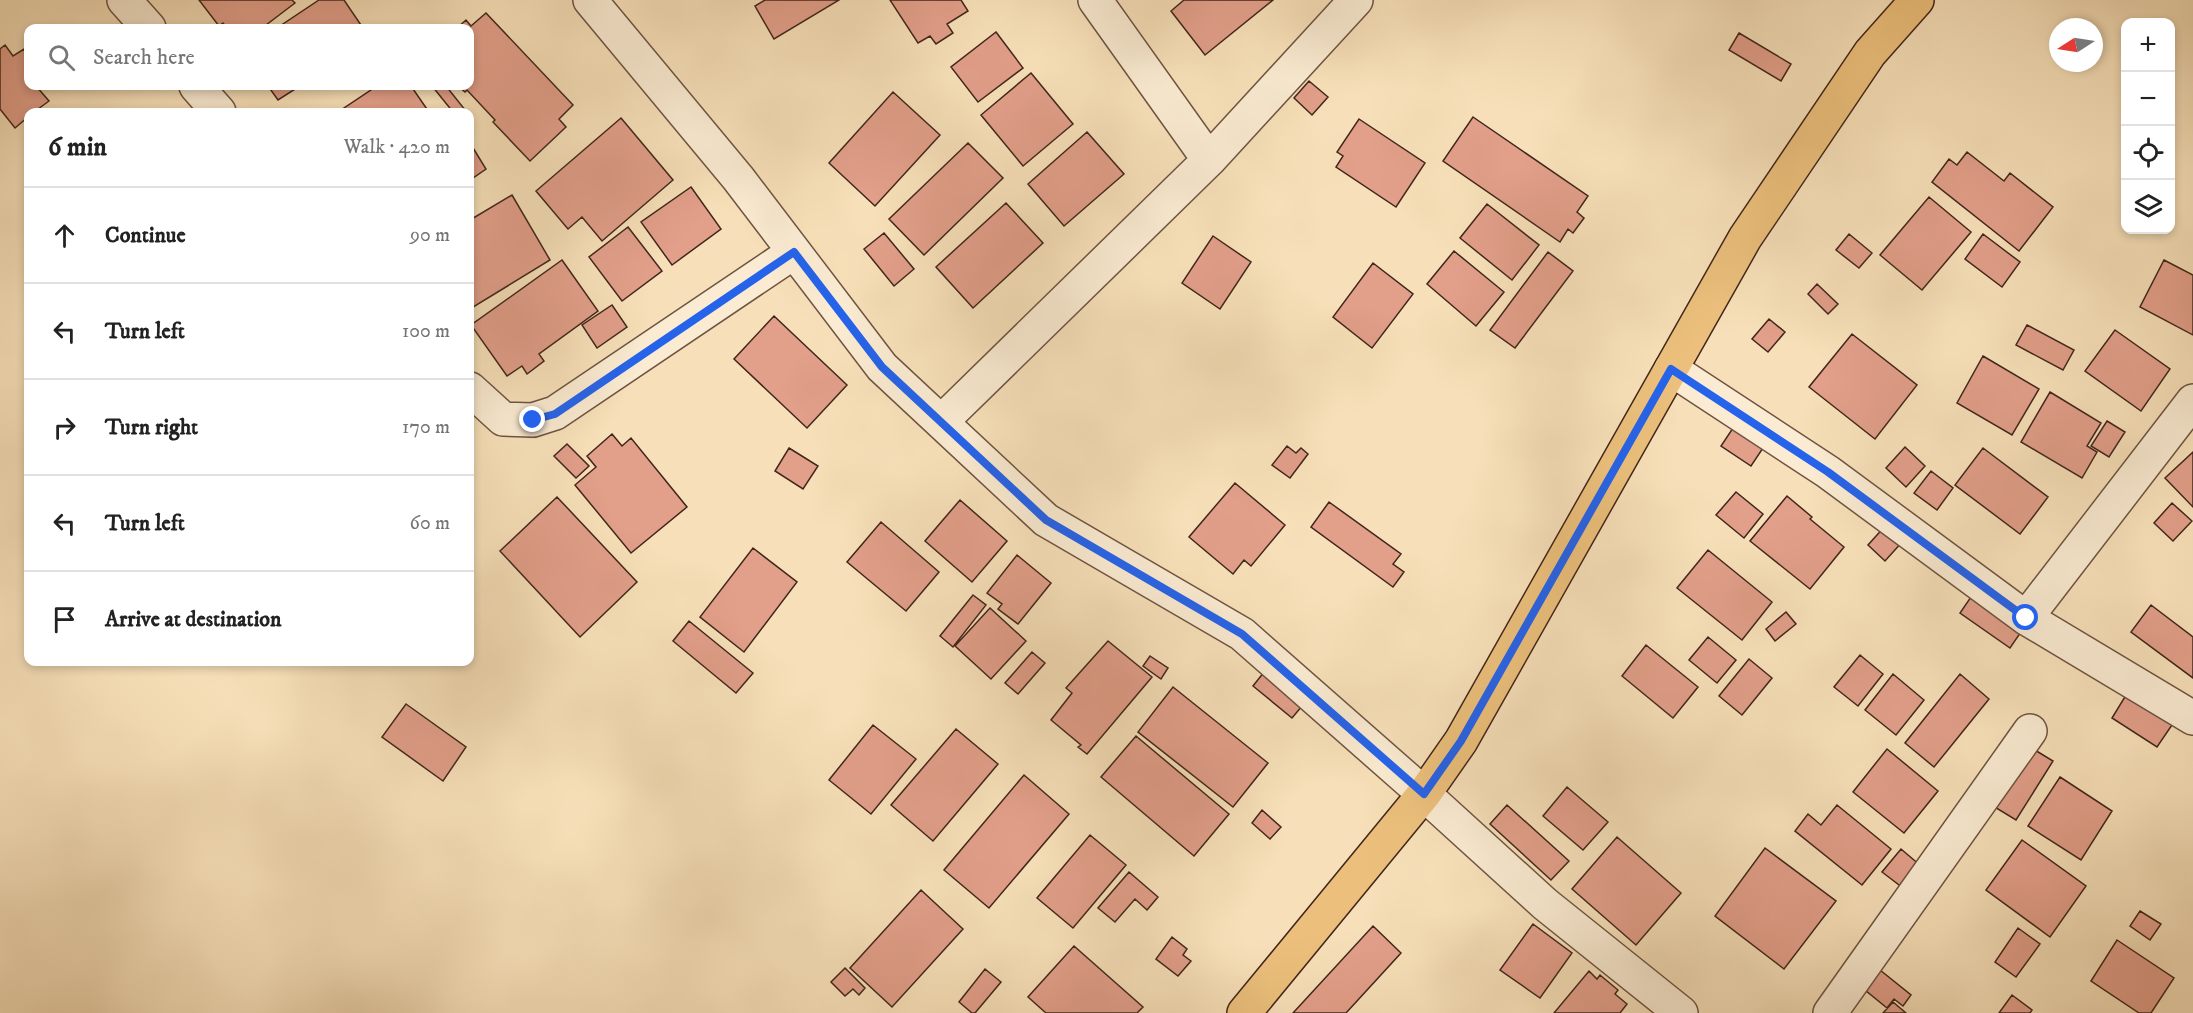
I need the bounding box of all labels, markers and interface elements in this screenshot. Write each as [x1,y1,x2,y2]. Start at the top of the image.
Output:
north arrow [2049,18,2103,72]
map controls [2121,18,2175,234]
button: + [2121,18,2175,72]
search box [24,24,474,90]
icon: search [45,41,78,74]
text: Search here [93,44,195,71]
button: − [2121,72,2175,126]
button: locate [2121,126,2175,180]
text: 6 min [48,131,107,164]
text: Walk · 420 m [344,135,450,160]
button: layers [2121,180,2175,234]
icon: ahead [48,219,81,252]
text: Continue [105,222,186,249]
text: 90 m [410,223,450,248]
icon: left [48,315,81,348]
text: Turn left [105,318,185,345]
text: 100 m [402,319,450,344]
route end [519,406,545,432]
icon: right [48,411,81,444]
text: Turn right [105,414,198,441]
text: 170 m [402,415,450,440]
icon: left [48,507,81,540]
text: Turn left [105,510,185,537]
text: 60 m [410,511,450,536]
icon: arrive [48,603,81,636]
route start [2012,604,2038,630]
text: Arrive at destination [105,606,282,633]

